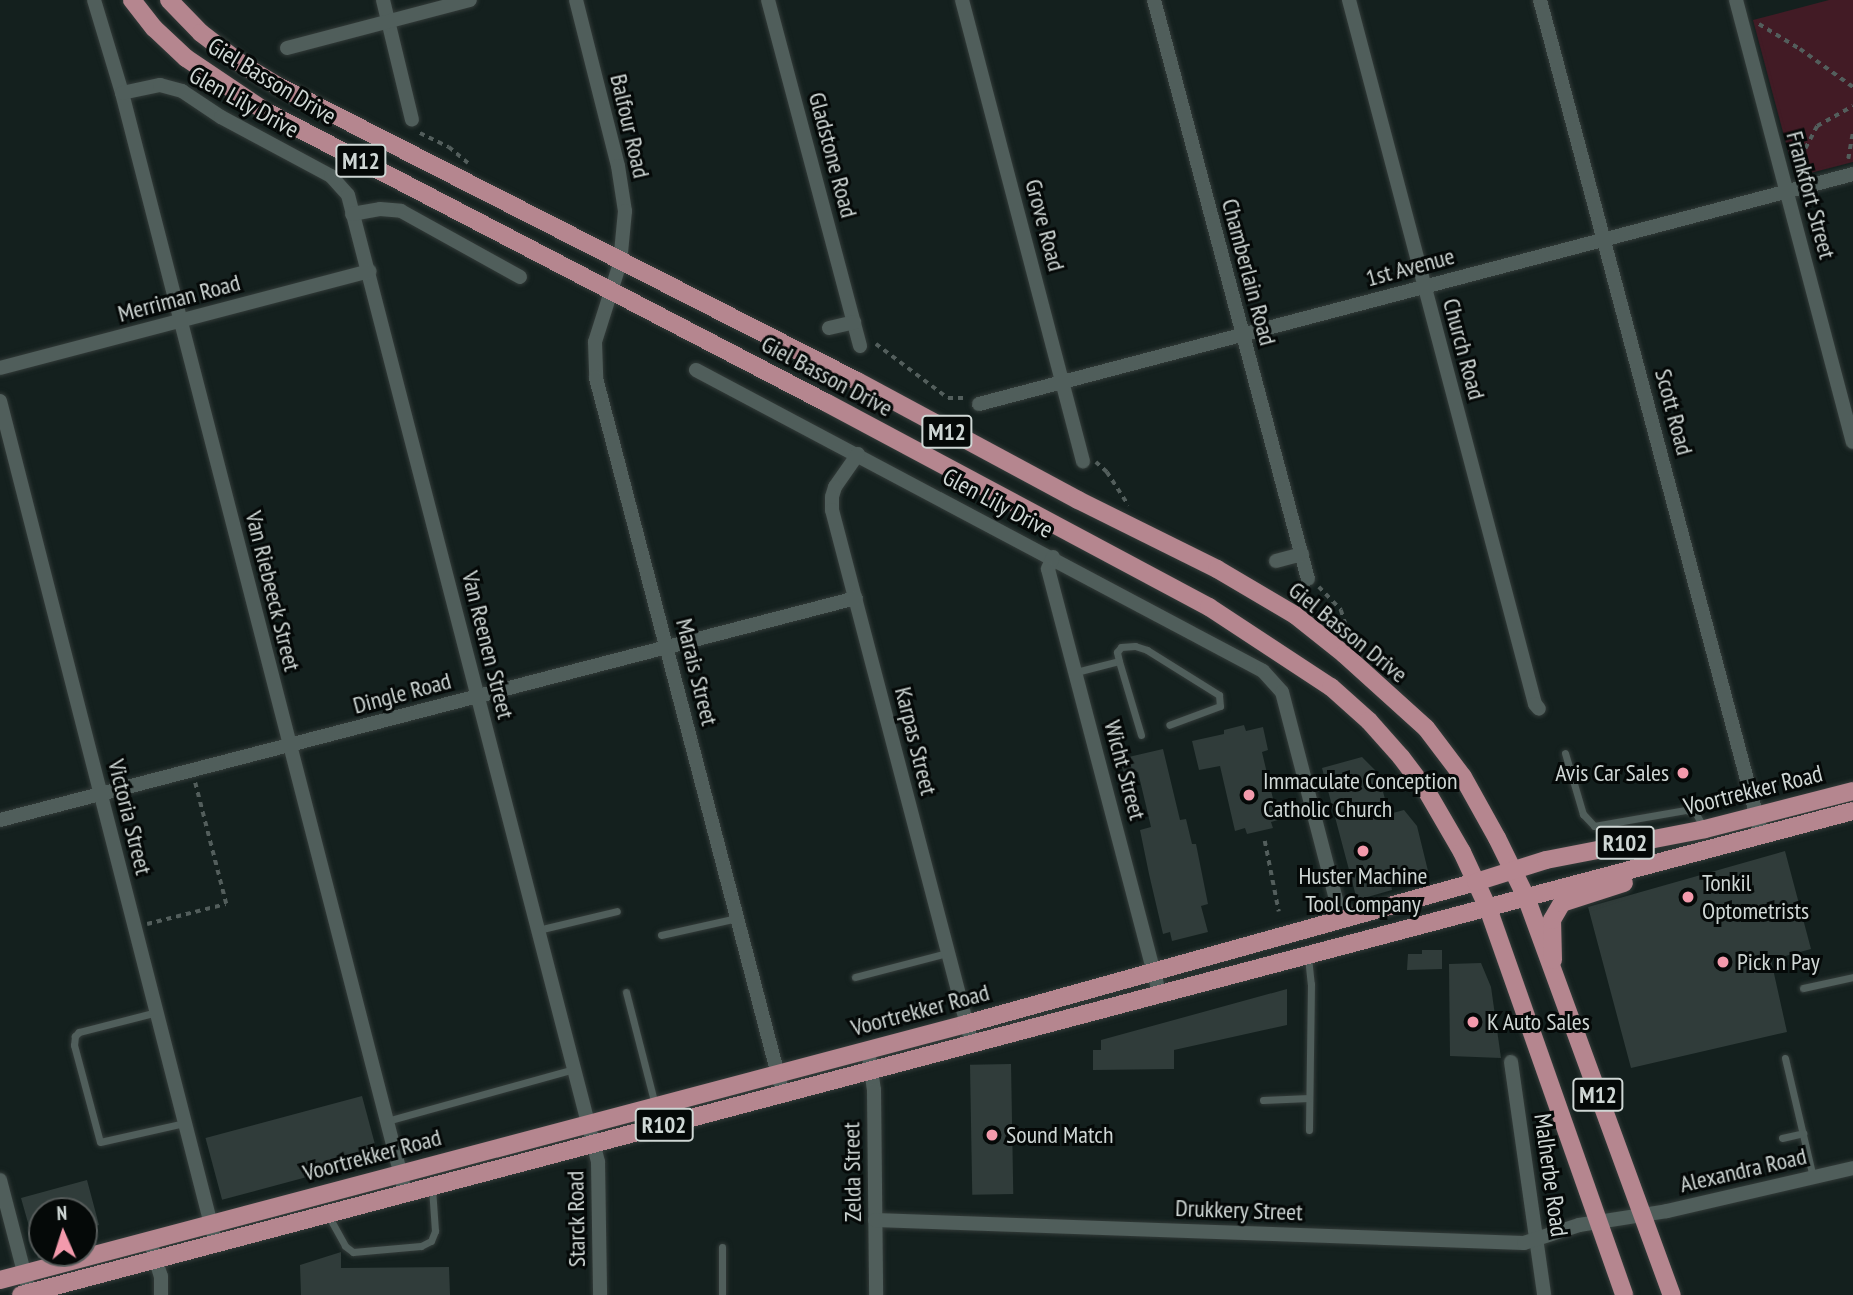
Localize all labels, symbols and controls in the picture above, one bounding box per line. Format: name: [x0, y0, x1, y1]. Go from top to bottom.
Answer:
street label: Giel Basson Drive: [203, 31, 341, 131]
street label: Glen Lily Drive: [184, 60, 304, 144]
street label: Balfour Road: [604, 71, 656, 181]
street label: Gladstone Road: [802, 89, 864, 221]
street label: Frankfort Street: [1780, 128, 1842, 262]
road number: M12: [335, 142, 387, 180]
street label: Grove Road: [1019, 176, 1071, 274]
street label: Chamberlain Road: [1216, 196, 1282, 348]
street label: 1st Avenue: [1362, 241, 1458, 293]
street label: Merriman Road: [115, 268, 243, 328]
street label: Church Road: [1437, 295, 1491, 403]
street label: Giel Basson Drive: [757, 329, 897, 423]
street label: Scott Road: [1649, 366, 1699, 458]
road number: M12: [921, 412, 973, 452]
street label: Glen Lily Drive: [938, 462, 1058, 544]
street label: Van Riebeeck Street: [239, 508, 307, 674]
street label: Van Reenen Street: [456, 568, 520, 722]
street label: Giel Basson Drive: [1283, 575, 1413, 689]
street label: Marais Street: [670, 616, 724, 728]
street label: Dingle Road: [350, 666, 454, 720]
street label: Karpas Street: [889, 684, 943, 798]
street label: Wicht Street: [1098, 717, 1152, 823]
street label: Victoria Street: [102, 756, 158, 878]
place label: Avis Car Sales: [1555, 759, 1669, 787]
street label: Voortrekker Road: [1681, 759, 1825, 821]
marker: Avis Car Sales: [1675, 765, 1691, 781]
place label: Immaculate Conception Catholic Church: [1263, 767, 1457, 823]
marker: Immaculate Conception Catholic Church: [1241, 787, 1257, 803]
road number: R102: [1595, 824, 1655, 862]
marker: Huster Machine Tool Company: [1355, 843, 1371, 859]
place label: Huster Machine Tool Company: [1298, 862, 1428, 918]
place label: Tonkil Optometrists: [1702, 869, 1809, 925]
marker: Tonkil Optometrists: [1680, 889, 1696, 905]
place label: Pick n Pay: [1737, 948, 1820, 976]
marker: Pick n Pay: [1715, 954, 1731, 970]
street label: Voortrekker Road: [848, 978, 992, 1042]
place label: K Auto Sales: [1487, 1008, 1591, 1036]
marker: K Auto Sales: [1465, 1014, 1481, 1030]
road number: M12: [1572, 1076, 1624, 1114]
road number: R102: [634, 1106, 694, 1144]
street label: Malherbe Road: [1528, 1112, 1574, 1238]
place label: Sound Match: [1006, 1121, 1113, 1149]
street label: Zelda Street: [837, 1122, 867, 1222]
street label: Voortrekker Road: [300, 1123, 444, 1187]
marker: Sound Match: [984, 1127, 1000, 1143]
street label: Alexandra Road: [1677, 1141, 1809, 1199]
street label: Starck Road: [561, 1170, 591, 1268]
street label: Drukkery Street: [1174, 1193, 1304, 1227]
north arrow: [28, 1197, 98, 1267]
text: N: [56, 1201, 68, 1225]

